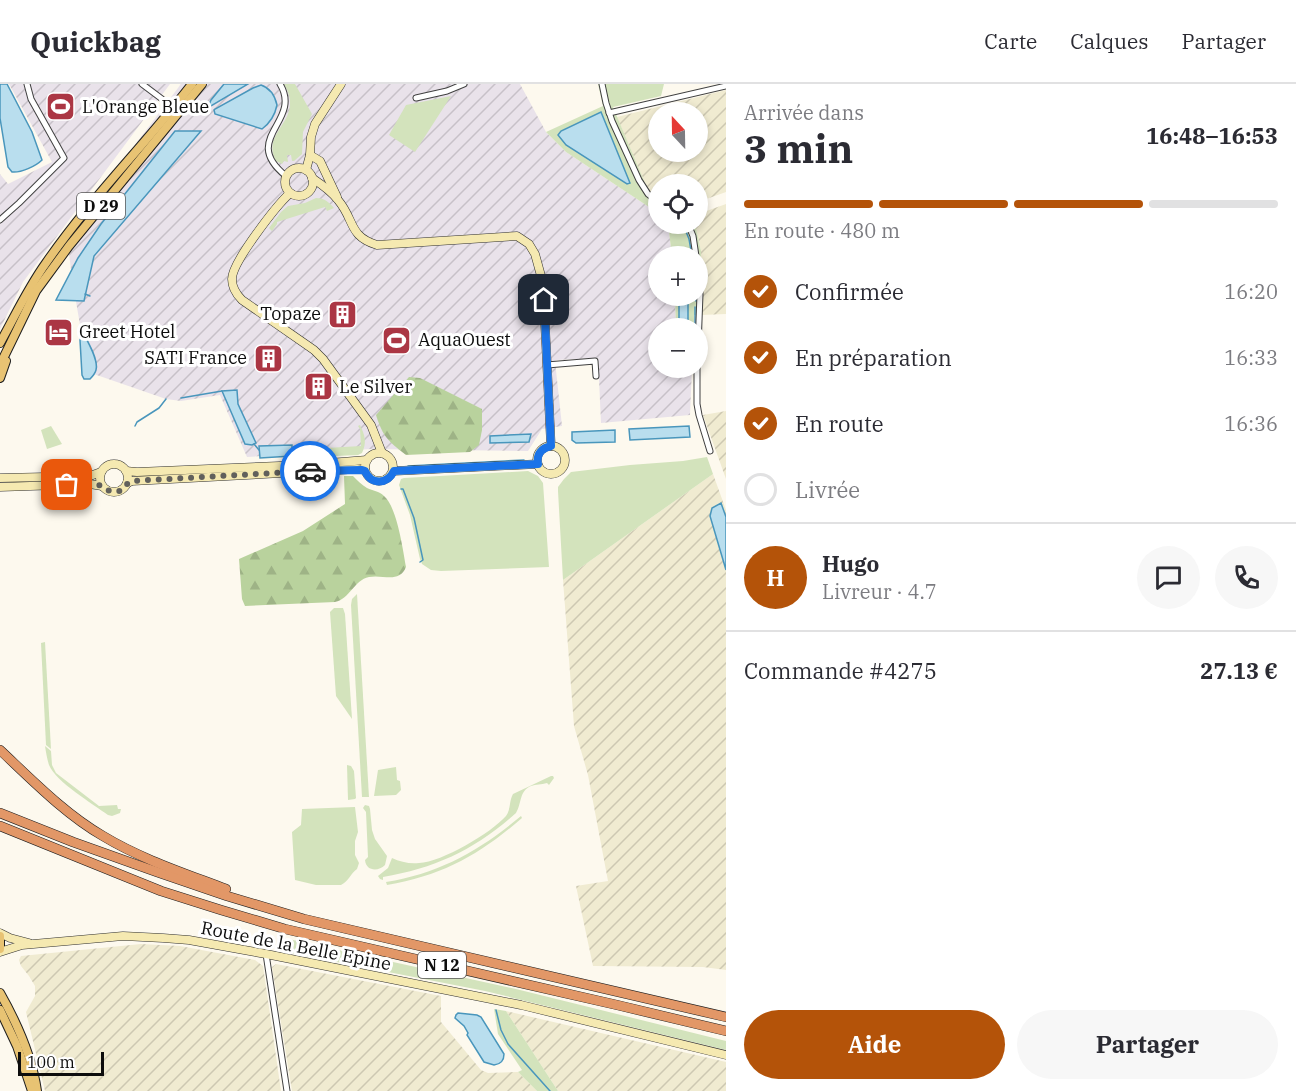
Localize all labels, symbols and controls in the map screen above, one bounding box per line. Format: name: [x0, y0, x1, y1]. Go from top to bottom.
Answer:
text: Quickbag: [30, 23, 161, 60]
text: Carte: [984, 27, 1037, 55]
text: Calques: [1070, 27, 1149, 55]
text: Partager: [1182, 27, 1266, 55]
sports icon: L'Orange Bleue: [45, 91, 77, 123]
place label: L'Orange Bleue: [82, 95, 209, 118]
text: Arrivée dans: [744, 99, 864, 126]
north arrow: [648, 102, 708, 162]
map controls: [648, 102, 708, 378]
text: 16:48–16:53: [1146, 121, 1278, 150]
text: 3 min: [744, 123, 853, 174]
button: locate: [648, 174, 708, 234]
road number: D 29: [77, 193, 125, 219]
text: En route · 480 m: [744, 217, 900, 244]
button: +: [648, 246, 708, 306]
pin: [518, 274, 569, 325]
icon: check: [744, 275, 777, 308]
text: Confirmée: [795, 277, 904, 306]
text: 16:20: [1224, 278, 1278, 305]
icon: home: [527, 283, 560, 316]
building icon: Topaze: [326, 298, 358, 330]
place label: Topaze: [260, 302, 321, 325]
hotel icon: Greet Hotel: [42, 316, 74, 348]
button: −: [648, 318, 708, 378]
place label: Greet Hotel: [79, 320, 176, 343]
sports icon: AquaOuest: [381, 324, 413, 356]
place label: AquaOuest: [418, 328, 511, 351]
icon: check: [744, 341, 777, 374]
building icon: SATI France: [252, 342, 284, 374]
text: En préparation: [795, 343, 952, 372]
text: 16:33: [1224, 344, 1278, 371]
place label: SATI France: [144, 346, 247, 369]
building icon: Le Silver: [302, 371, 334, 403]
place label: Le Silver: [339, 375, 412, 398]
icon: check: [744, 407, 777, 440]
text: En route: [795, 409, 884, 438]
text: 16:36: [1224, 410, 1278, 437]
courier: [280, 441, 340, 501]
icon: car: [294, 455, 327, 488]
pin: [41, 459, 92, 510]
icon: bag: [50, 468, 83, 501]
text: Livrée: [795, 475, 860, 504]
button: chat: [1137, 546, 1200, 609]
button: phone: [1215, 546, 1278, 609]
text: Hugo: [822, 549, 879, 578]
text: H: [767, 563, 784, 592]
text: Livreur · 4.7: [822, 578, 937, 605]
text: Commande #4275: [744, 656, 937, 685]
text: 27.13 €: [1200, 656, 1278, 685]
street label: Route de la Belle Epine: [199, 916, 393, 975]
road number: N 12: [418, 952, 466, 978]
button: Aide: [744, 1010, 1005, 1079]
button: Partager: [1017, 1010, 1278, 1079]
scale bar: [18, 1049, 104, 1076]
text: 100 m: [27, 1052, 75, 1072]

